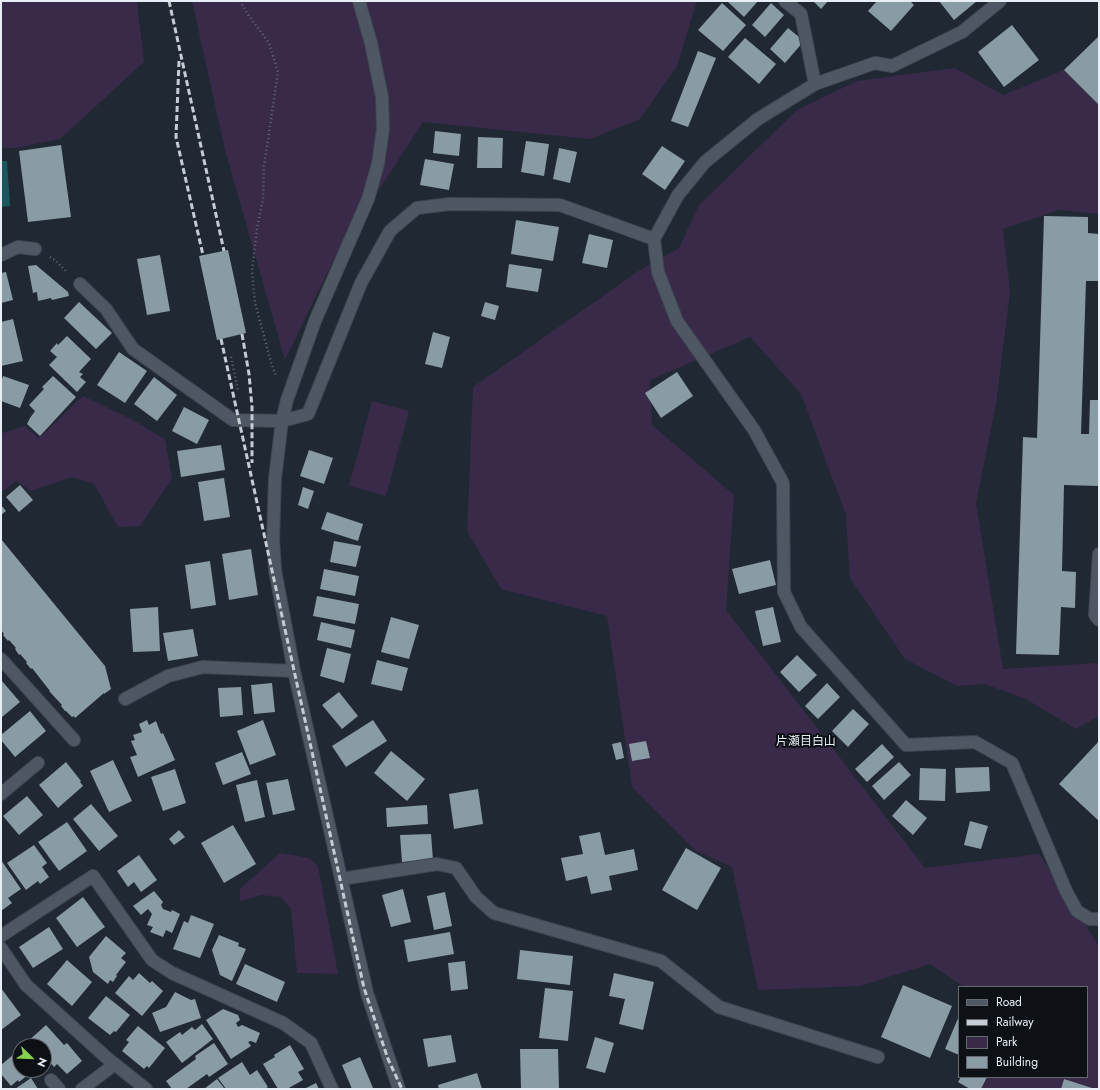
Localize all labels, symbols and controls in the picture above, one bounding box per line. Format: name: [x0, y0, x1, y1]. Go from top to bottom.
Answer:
district label: 片瀬目白山: [776, 735, 836, 749]
legend: [958, 986, 1088, 1078]
text: Road: [996, 993, 1022, 1011]
text: Railway: [996, 1013, 1034, 1031]
text: Park: [996, 1033, 1017, 1051]
north arrow: [12, 1038, 52, 1078]
text: Building: [996, 1053, 1038, 1071]
text: N: [33, 1055, 51, 1069]

